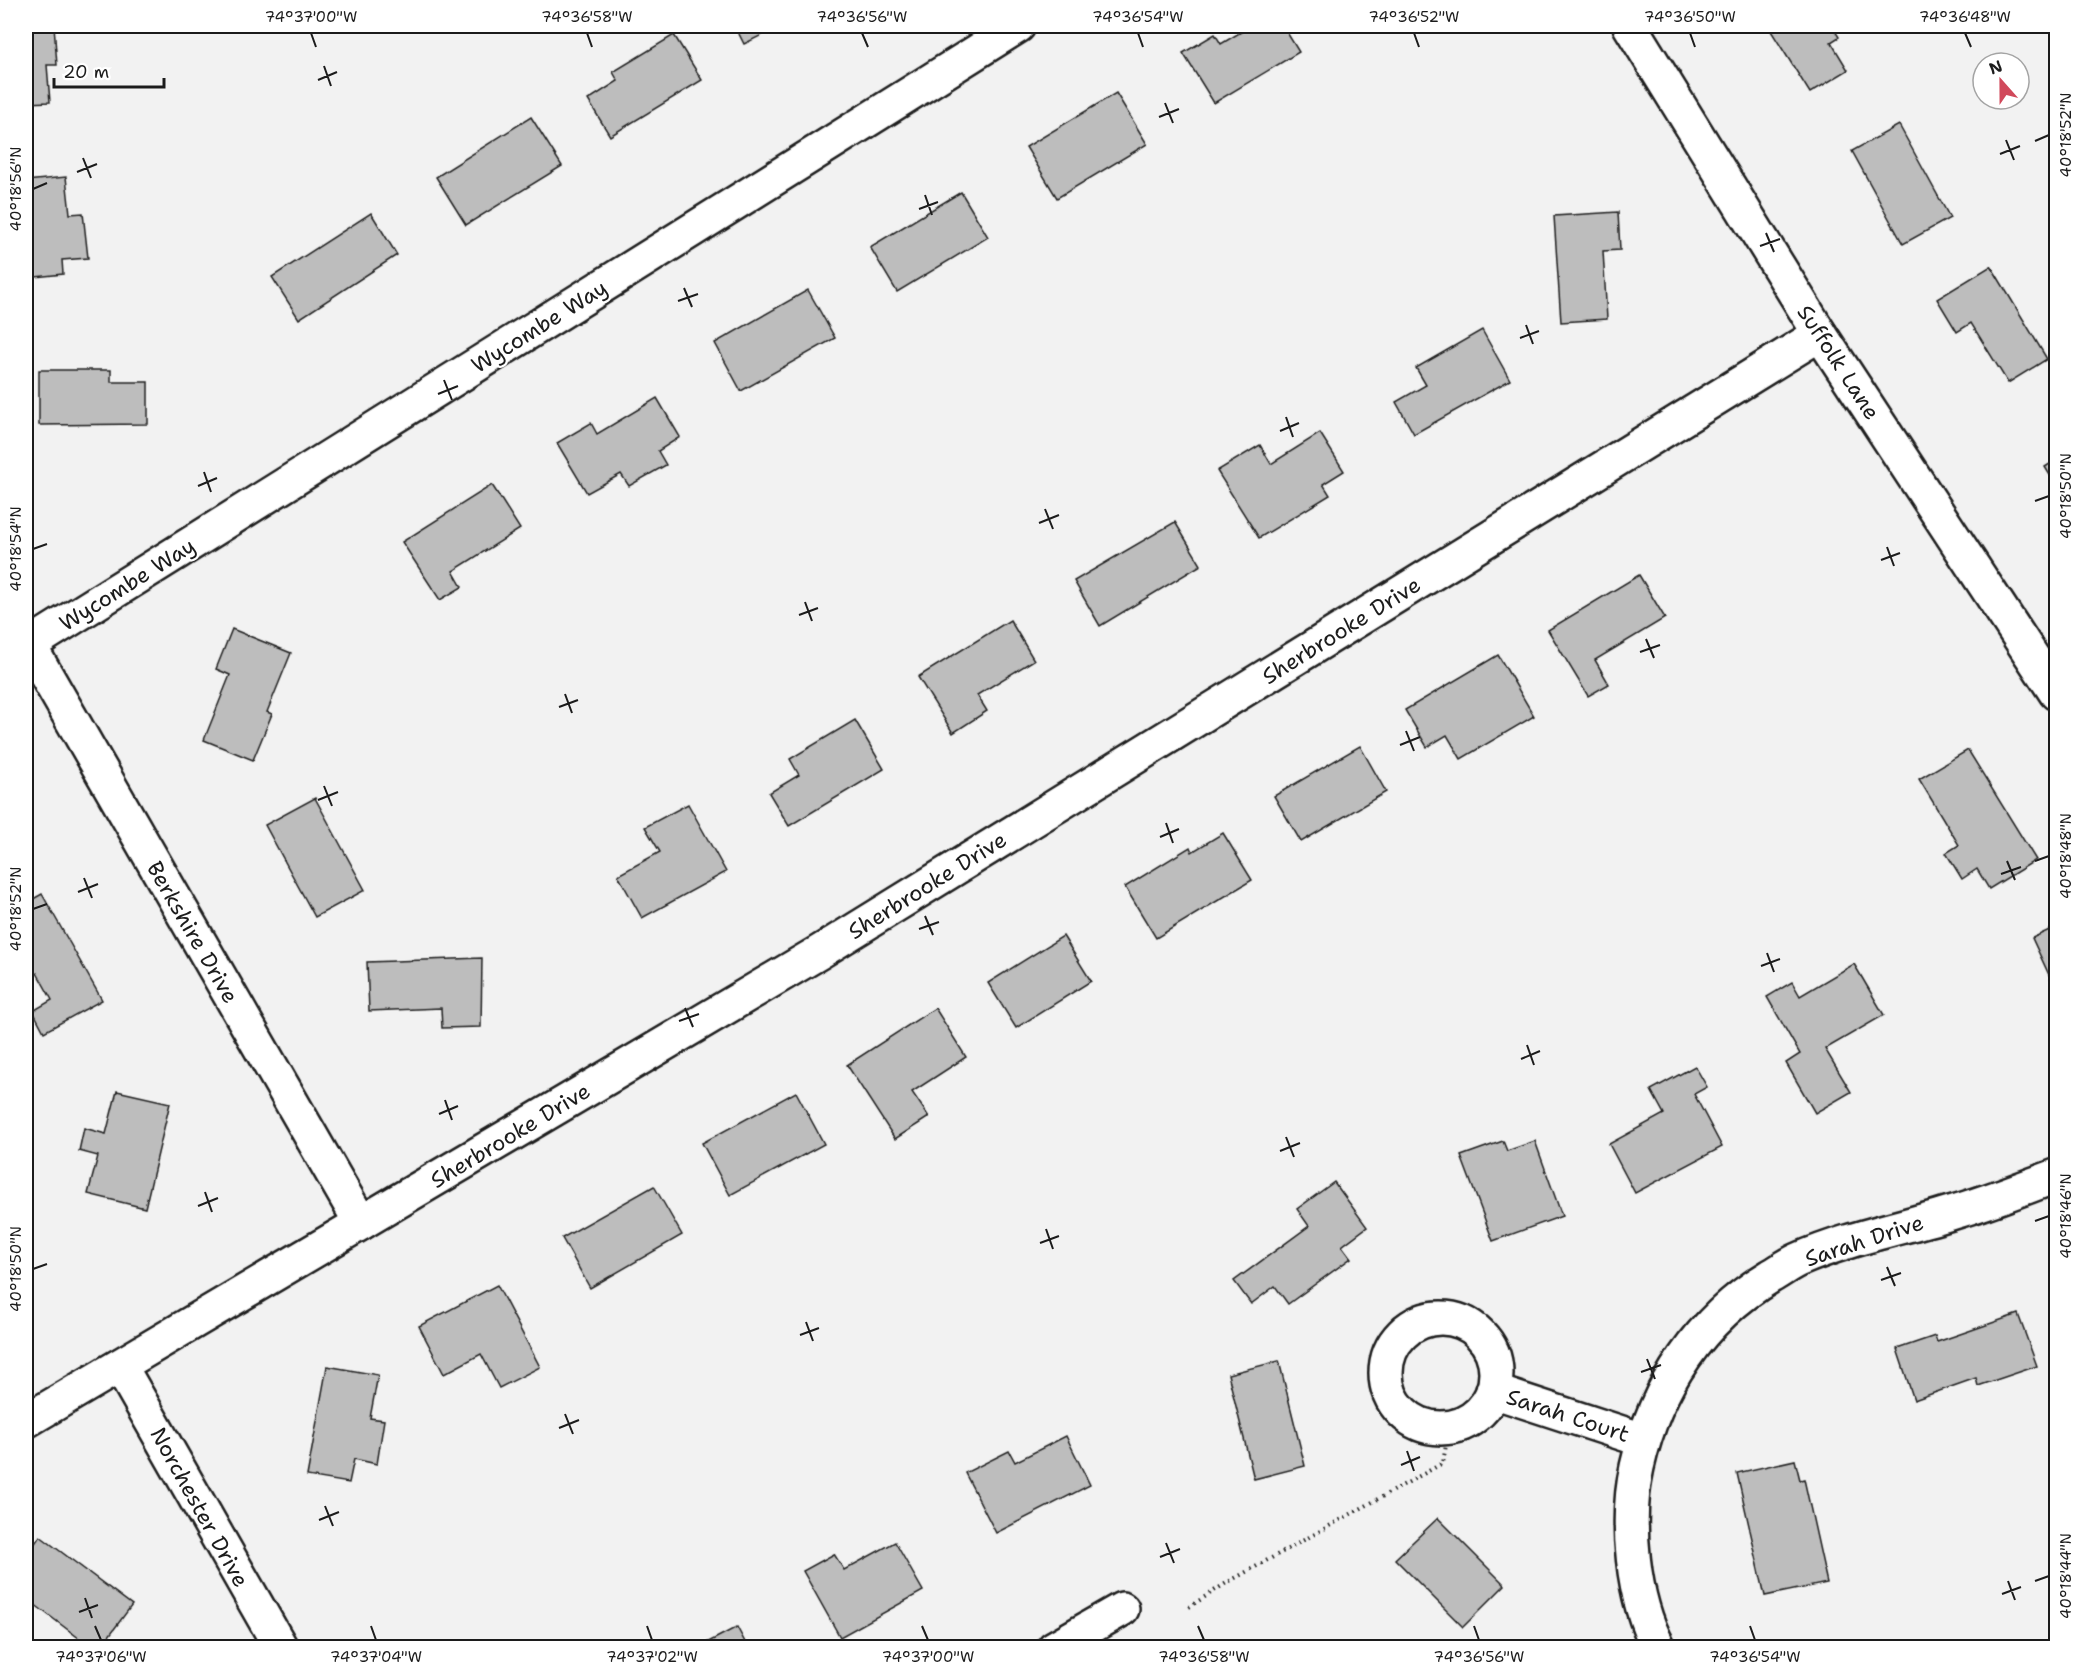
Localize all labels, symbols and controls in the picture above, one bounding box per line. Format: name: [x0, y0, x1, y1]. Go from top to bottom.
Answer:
text: 74°37'00"W: [265, 7, 357, 27]
text: 74°36'58"W: [541, 7, 633, 27]
text: 74°36'56"W: [817, 7, 907, 27]
text: 74°36'54"W: [1092, 7, 1184, 27]
text: 74°36'52"W: [1369, 7, 1459, 27]
text: 74°36'50"W: [1644, 7, 1736, 27]
text: 74°36'48"W: [1919, 7, 2011, 27]
scale bar: [54, 51, 164, 89]
north arrow: [1971, 51, 2031, 111]
text: N: [1986, 55, 2005, 80]
text: 20 m: [63, 60, 109, 84]
text: 40°18'52"N: [2056, 93, 2076, 177]
text: 40°18'56"N: [6, 147, 26, 231]
street label: Wycombe Way: [466, 273, 613, 380]
street label: Suffolk Lane: [1791, 299, 1887, 425]
text: 40°18'50"N: [2056, 453, 2076, 539]
text: 40°18'54"N: [6, 506, 26, 592]
street label: Wycombe Way: [54, 531, 201, 638]
street label: Sherbrooke Drive: [1257, 570, 1426, 691]
text: 40°18'48"N: [2056, 813, 2076, 899]
street label: Sherbrooke Drive: [843, 825, 1012, 946]
street label: Berkshire Drive: [140, 856, 245, 1009]
text: 40°18'52"N: [6, 867, 26, 951]
street label: Sherbrooke Drive: [425, 1076, 596, 1195]
text: 40°18'46"N: [2056, 1173, 2076, 1259]
street label: Sarah Drive: [1801, 1208, 1927, 1273]
text: 40°18'50"N: [6, 1226, 26, 1312]
street label: Sarah Court: [1503, 1382, 1633, 1449]
street label: Norchester Drive: [144, 1422, 255, 1592]
text: 40°18'44"N: [2056, 1533, 2076, 1619]
text: 74°37'06"W: [55, 1647, 147, 1667]
text: 74°37'04"W: [330, 1647, 422, 1667]
text: 74°37'02"W: [606, 1647, 698, 1667]
text: 74°37'00"W: [882, 1647, 974, 1667]
text: 74°36'58"W: [1158, 1647, 1250, 1667]
text: 74°36'56"W: [1434, 1647, 1524, 1667]
text: 74°36'54"W: [1709, 1647, 1801, 1667]

